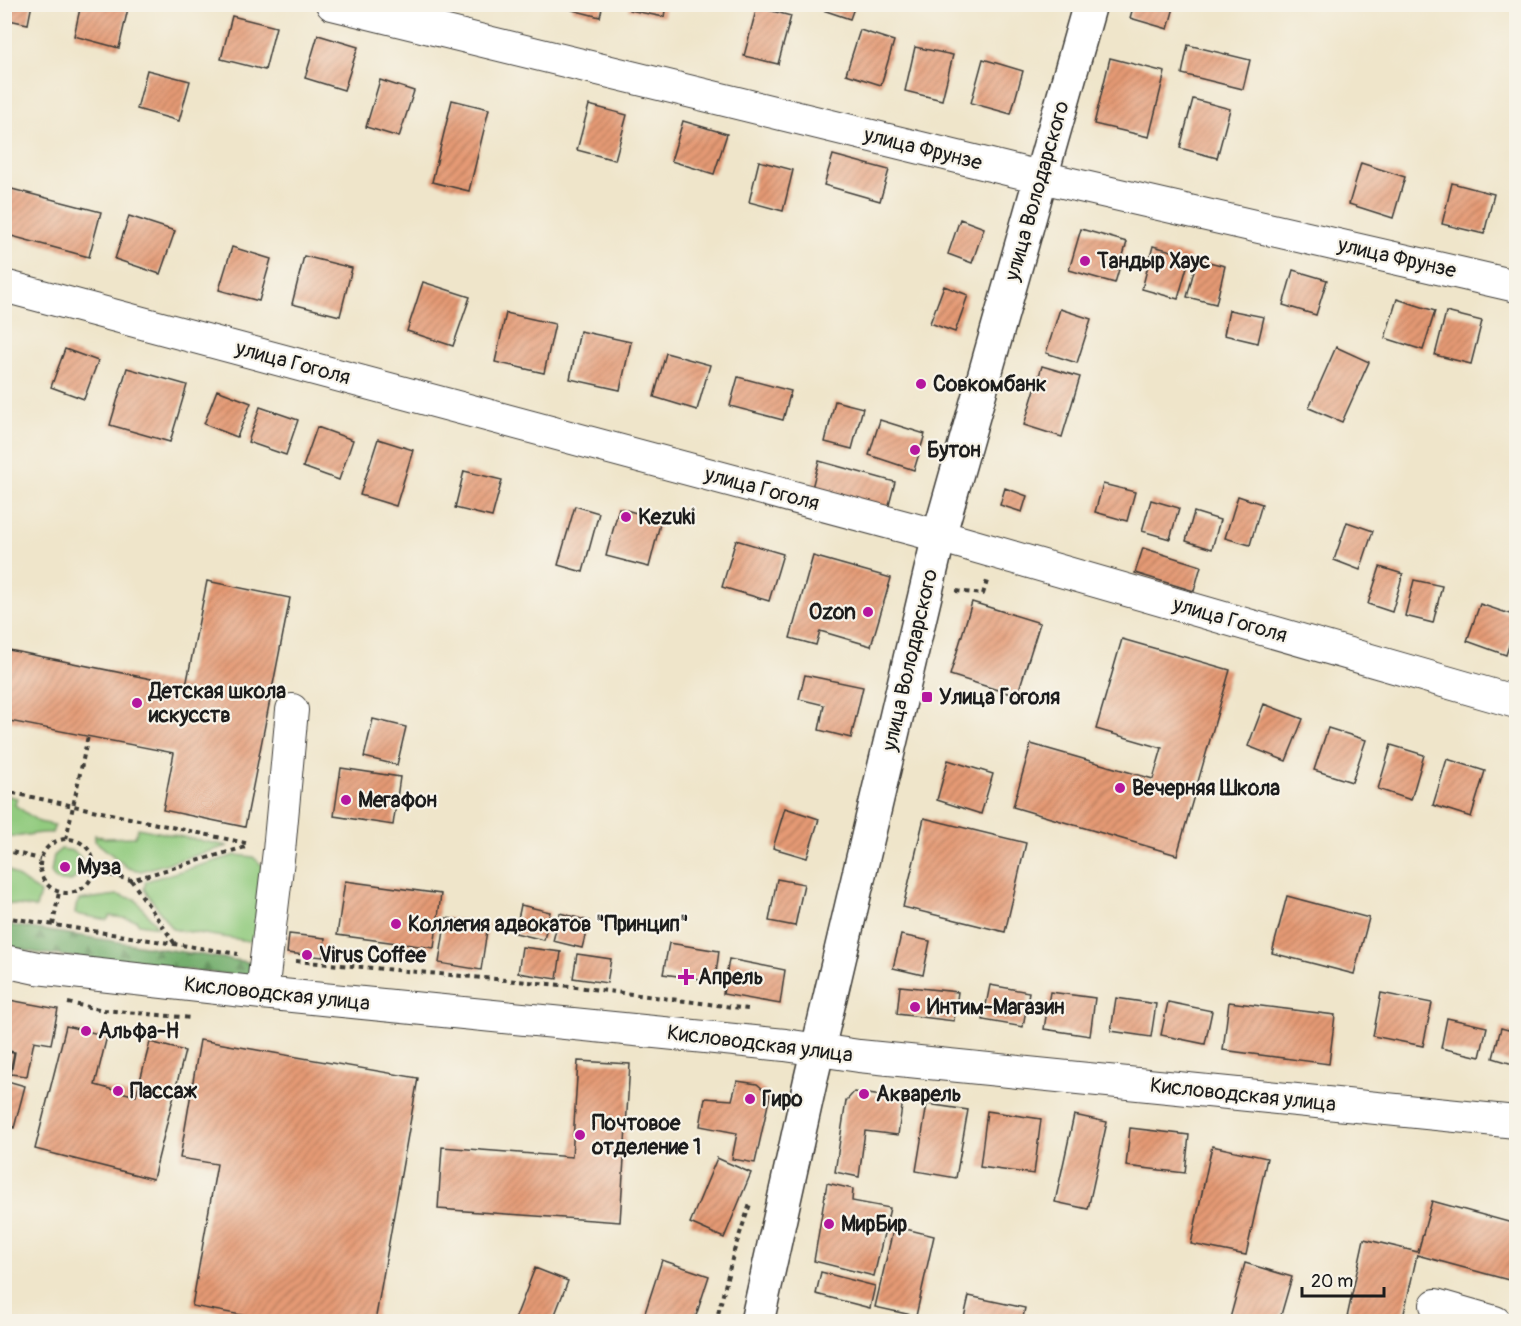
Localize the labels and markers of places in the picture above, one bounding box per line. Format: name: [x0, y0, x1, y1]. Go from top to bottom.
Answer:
place label: Тандыр Хаус: [1096, 248, 1210, 275]
marker: Тандыр Хаус: [1078, 254, 1092, 268]
place label: Совкомбанк: [933, 371, 1047, 398]
marker: Совкомбанк: [914, 377, 928, 391]
place label: Бутон: [927, 437, 981, 464]
marker: Бутон: [908, 443, 922, 457]
place label: Kezuki: [638, 504, 695, 531]
marker: Kezuki: [619, 510, 633, 524]
place label: Ozon: [809, 599, 856, 626]
marker: Ozon: [861, 605, 875, 619]
place label: Детская школа искусств: [147, 678, 286, 729]
place label: Улица Гоголя: [939, 684, 1060, 711]
marker: Улица Гоголя: [920, 690, 934, 704]
marker: Детская школа искусств: [130, 696, 144, 710]
place label: Вечерняя Школа: [1132, 775, 1280, 802]
marker: Вечерняя Школа: [1113, 781, 1127, 795]
place label: Мегафон: [358, 787, 437, 814]
marker: Мегафон: [339, 793, 353, 807]
place label: Муза: [77, 854, 121, 881]
marker: Муза: [58, 860, 72, 874]
place label: Коллегия адвокатов "Принцип": [408, 911, 689, 938]
marker: Коллегия адвокатов "Принцип": [389, 917, 403, 931]
place label: Virus Coffee: [319, 942, 427, 969]
marker: Virus Coffee: [300, 948, 314, 962]
place label: Апрель: [698, 964, 763, 991]
marker: Апрель: [679, 970, 693, 984]
place label: Интим-Магазин: [927, 994, 1065, 1021]
marker: Интим-Магазин: [908, 1000, 922, 1014]
place label: Альфа-Н: [98, 1018, 179, 1045]
marker: Альфа-Н: [79, 1024, 93, 1038]
place label: Пассаж: [130, 1078, 197, 1105]
place label: Акварель: [876, 1081, 962, 1108]
marker: Пассаж: [111, 1084, 125, 1098]
place label: Гиро: [762, 1086, 803, 1113]
marker: Акварель: [857, 1087, 871, 1101]
marker: Гиро: [743, 1092, 757, 1106]
place label: Почтовое отделение 1: [591, 1110, 701, 1161]
marker: Почтовое отделение 1: [573, 1128, 587, 1142]
place label: МирБир: [841, 1211, 907, 1238]
marker: МирБир: [822, 1217, 836, 1231]

